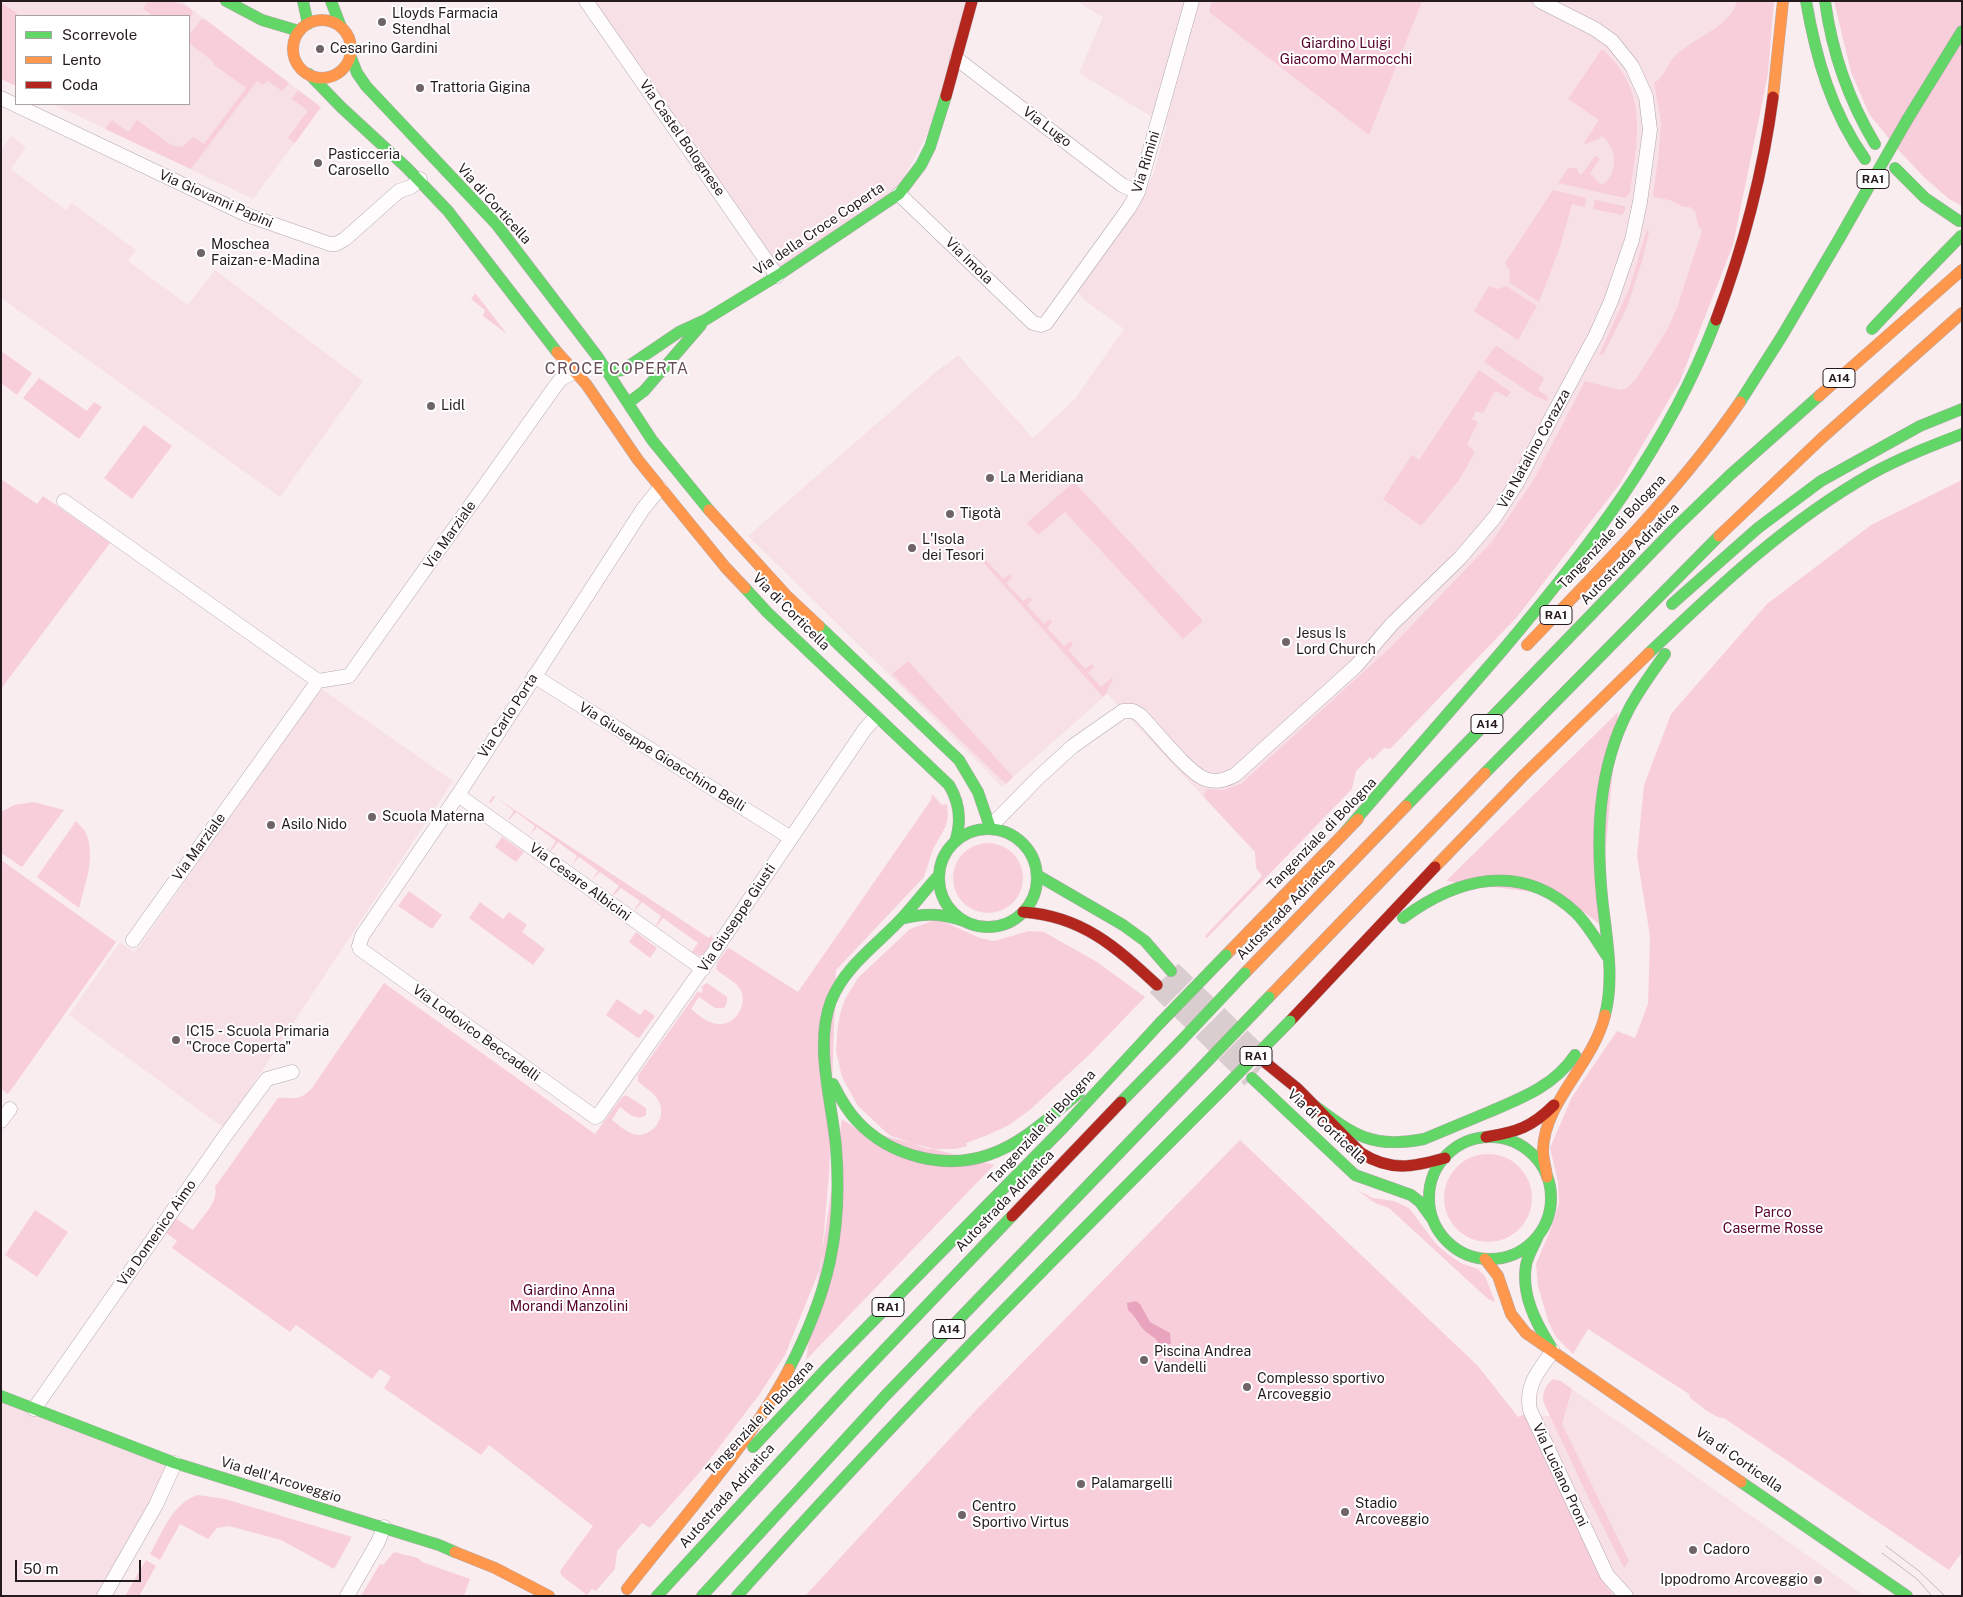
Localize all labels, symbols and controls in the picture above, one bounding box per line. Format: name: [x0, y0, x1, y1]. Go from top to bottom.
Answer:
place label: Lloyds Farmacia Stendhal: [392, 6, 498, 38]
legend: [15, 15, 190, 105]
marker: Lloyds Farmacia Stendhal: [376, 16, 388, 28]
text: Scorrevole: [62, 26, 137, 43]
park label: Giardino Luigi Giacomo Marmocchi: [1280, 36, 1412, 68]
place label: Cesarino Gardini: [330, 41, 438, 57]
marker: Cesarino Gardini: [314, 43, 326, 55]
text: Lento: [62, 51, 101, 68]
text: Coda: [62, 76, 98, 93]
street label: Via Castel Bolognese: [636, 77, 728, 199]
place label: Trattoria Gigina: [430, 80, 530, 96]
marker: Trattoria Gigina: [414, 82, 426, 94]
street label: Via Lugo: [1019, 103, 1075, 151]
street label: Via Rimini: [1129, 129, 1163, 195]
place label: Pasticceria Carosello: [328, 147, 400, 180]
marker: Pasticceria Carosello: [312, 157, 324, 169]
street label: Via di Corticella: [453, 160, 535, 248]
street label: Via Giovanni Papini: [156, 166, 276, 232]
road number: RA1: [1857, 170, 1889, 188]
street label: Via della Croce Coperta: [751, 179, 887, 279]
street label: Via Imola: [942, 234, 996, 288]
place label: Moschea Faizan-e-Madina: [211, 237, 320, 270]
marker: Moschea Faizan-e-Madina: [195, 247, 207, 259]
district label: CROCE COPERTA: [543, 359, 691, 379]
road number: A14: [1823, 368, 1855, 388]
street label: Via Natalino Corazza: [1494, 386, 1574, 512]
place label: Lidl: [441, 398, 465, 414]
marker: Lidl: [425, 400, 437, 412]
place label: La Meridiana: [1000, 470, 1084, 486]
street label: Tangenziale di Bologna: [1555, 471, 1669, 593]
marker: La Meridiana: [984, 472, 996, 484]
street label: Via Marziale: [420, 498, 480, 572]
street label: Autostrada Adriatica: [1577, 500, 1683, 608]
place label: Tigotà: [960, 506, 1001, 522]
marker: Tigotà: [944, 508, 956, 520]
place label: L'Isola dei Tesori: [922, 532, 984, 564]
marker: L'Isola dei Tesori: [906, 542, 918, 554]
street label: Via di Corticella: [749, 570, 833, 654]
road number: RA1: [1540, 606, 1572, 624]
place label: Jesus Is Lord Church: [1296, 626, 1376, 658]
marker: Jesus Is Lord Church: [1280, 636, 1292, 648]
street label: Via Carlo Porta: [475, 671, 541, 761]
street label: Via Giuseppe Gioacchino Belli: [576, 699, 748, 815]
road number: A14: [1471, 714, 1503, 734]
street label: Tangenziale di Bologna: [1264, 774, 1380, 894]
place label: Scuola Materna: [382, 809, 485, 825]
street label: Via Marziale: [169, 810, 229, 884]
marker: Scuola Materna: [366, 811, 378, 823]
place label: Asilo Nido: [281, 817, 347, 833]
marker: Asilo Nido: [265, 819, 277, 831]
street label: Via Cesare Albicini: [526, 839, 634, 925]
street label: Autostrada Adriatica: [1233, 855, 1339, 963]
street label: Via Giuseppe Giusti: [695, 861, 779, 975]
street label: Via Lodovico Beccadelli: [409, 981, 543, 1085]
place label: IC15 - Scuola Primaria "Croce Coperta": [186, 1024, 329, 1056]
marker: IC15 - Scuola Primaria "Croce Coperta": [170, 1034, 182, 1046]
road number: RA1: [1240, 1046, 1272, 1066]
street label: Tangenziale di Bologna: [985, 1066, 1099, 1188]
street label: Via di Corticella: [1284, 1086, 1370, 1168]
street label: Autostrada Adriatica: [952, 1147, 1058, 1255]
street label: Via Domenico Aimo: [114, 1177, 200, 1289]
park label: Parco Caserme Rosse: [1723, 1205, 1823, 1238]
park label: Giardino Anna Morandi Manzolini: [510, 1283, 628, 1315]
road number: RA1: [872, 1298, 904, 1316]
road number: A14: [933, 1320, 965, 1338]
place label: Piscina Andrea Vandelli: [1154, 1344, 1251, 1376]
marker: Piscina Andrea Vandelli: [1138, 1354, 1150, 1366]
street label: Tangenziale di Bologna: [703, 1357, 817, 1479]
place label: Complesso sportivo Arcoveggio: [1257, 1371, 1385, 1404]
marker: Complesso sportivo Arcoveggio: [1241, 1381, 1253, 1393]
street label: Via Luciano Proni: [1529, 1421, 1591, 1529]
street label: Via di Corticella: [1692, 1424, 1786, 1496]
street label: Autostrada Adriatica: [676, 1440, 778, 1552]
street label: Via dell'Arcoveggio: [219, 1454, 343, 1506]
place label: Palamargelli: [1091, 1476, 1173, 1492]
marker: Palamargelli: [1075, 1478, 1087, 1490]
place label: Stadio Arcoveggio: [1355, 1496, 1429, 1528]
place label: Centro Sportivo Virtus: [972, 1499, 1069, 1531]
marker: Stadio Arcoveggio: [1339, 1506, 1351, 1518]
marker: Centro Sportivo Virtus: [956, 1509, 968, 1521]
place label: Cadoro: [1703, 1542, 1750, 1558]
marker: Cadoro: [1687, 1544, 1699, 1556]
scale bar: [18, 1550, 144, 1582]
text: 50 m: [23, 1560, 58, 1577]
place label: Ippodromo Arcoveggio: [1660, 1572, 1808, 1588]
marker: Ippodromo Arcoveggio: [1812, 1574, 1824, 1586]

